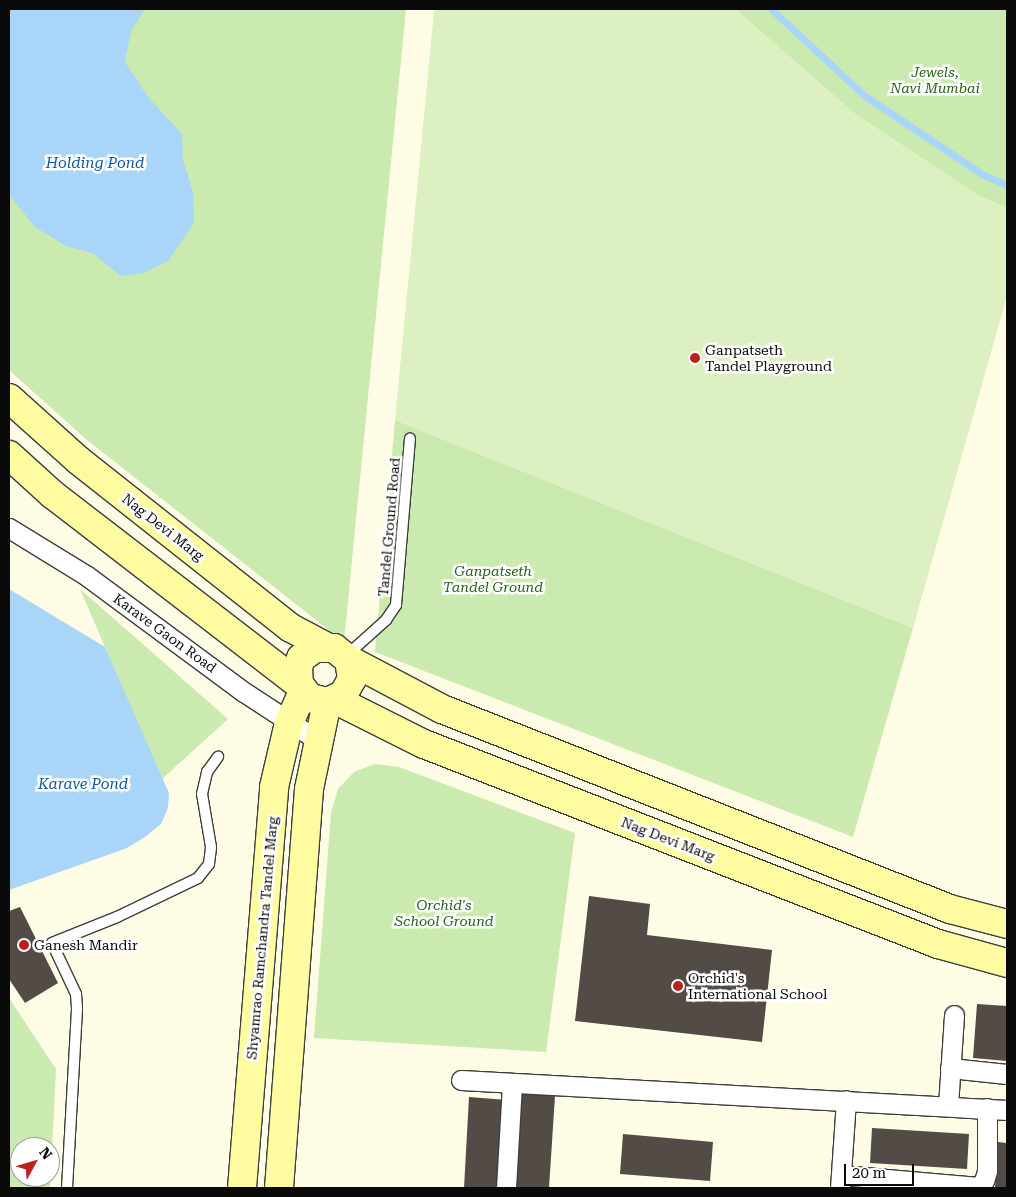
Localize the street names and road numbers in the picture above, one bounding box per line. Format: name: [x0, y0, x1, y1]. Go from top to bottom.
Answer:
street label: Tandel Ground Road: [375, 457, 403, 597]
street label: Nag Devi Marg: [119, 490, 207, 564]
street label: Karave Gaon Road: [110, 590, 220, 676]
street label: Nag Devi Marg: [619, 813, 717, 865]
street label: Shyamrao Ramchandra Tandel Marg: [243, 816, 281, 1060]

